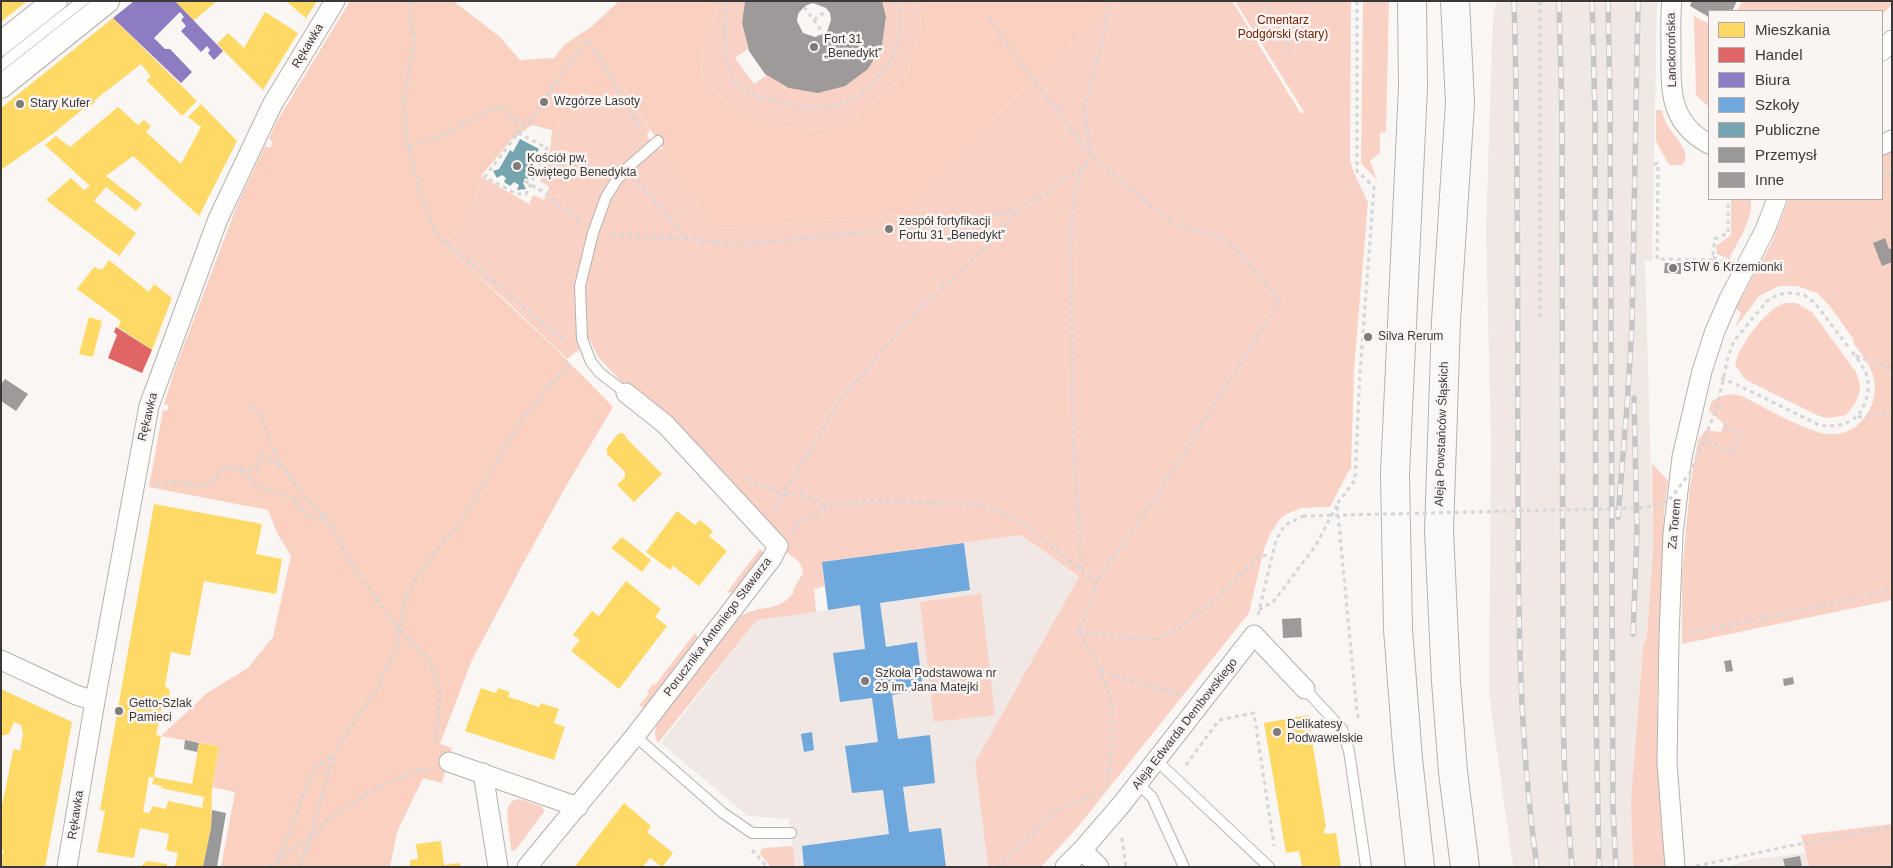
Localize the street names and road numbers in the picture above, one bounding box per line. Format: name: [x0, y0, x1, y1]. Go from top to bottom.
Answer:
street label: Lanckorońska: [1664, 13, 1680, 87]
street label: Rękawka: [289, 21, 327, 71]
street label: Aleja Powstańców Śląskich: [1432, 361, 1452, 507]
street label: Rękawka: [135, 391, 161, 443]
street label: Za Torem: [1666, 498, 1684, 550]
street label: Porucznika Antoniego Stawarza: [661, 555, 775, 699]
street label: Aleja Edwarda Dembowskiego: [1129, 655, 1241, 793]
street label: Rękawka: [65, 790, 87, 840]

